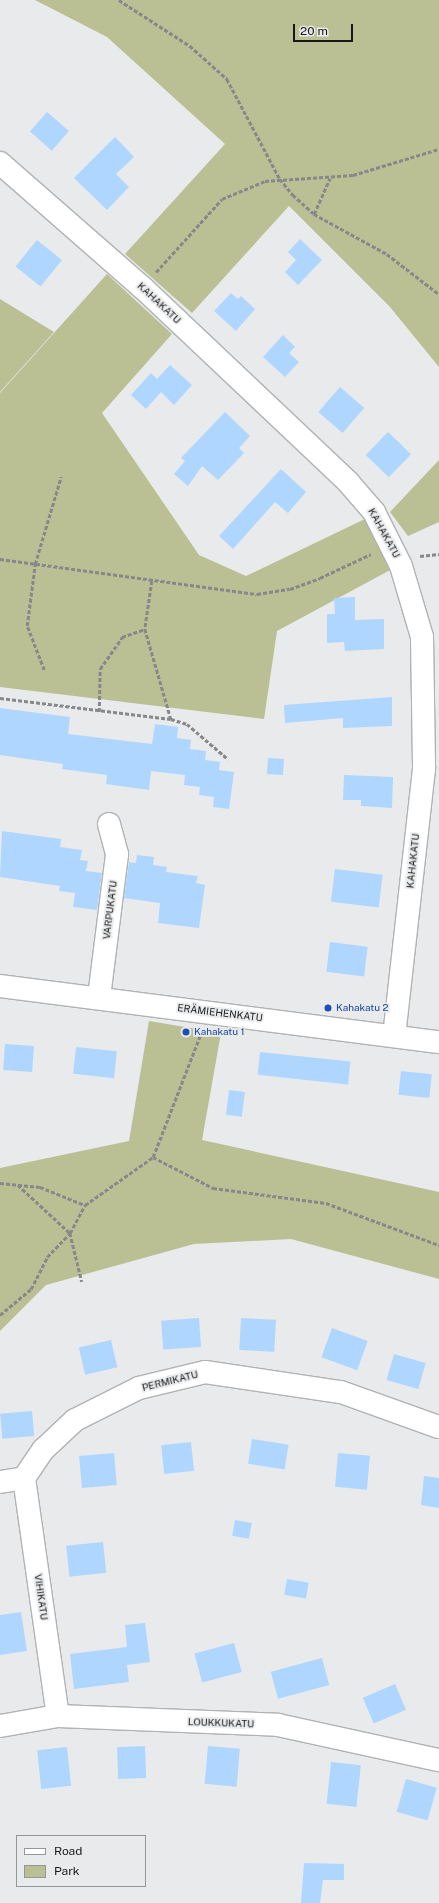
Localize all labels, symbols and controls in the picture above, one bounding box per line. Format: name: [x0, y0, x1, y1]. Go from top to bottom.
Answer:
scale bar: [295, 16, 355, 42]
text: 20 m: [300, 24, 328, 38]
street label: KAHAKATU: [135, 280, 183, 326]
street label: KAHAKATU: [365, 506, 403, 560]
street label: KAHAKATU: [404, 833, 422, 889]
street label: VARPUKATU: [100, 880, 120, 940]
street label: ERÄMIEHENKATU: [177, 1002, 263, 1024]
place label: Kahakatu 2: [336, 1002, 388, 1014]
marker: Kahakatu 2: [323, 1003, 333, 1013]
place label: Kahakatu 1: [194, 1026, 244, 1038]
marker: Kahakatu 1: [181, 1027, 191, 1037]
street label: PERMIKATU: [141, 1368, 199, 1394]
street label: VIHIKATU: [32, 1573, 50, 1621]
street label: LOUKKUKATU: [188, 1716, 254, 1730]
legend: [16, 1835, 146, 1887]
text: Road: [54, 1844, 82, 1858]
text: Park: [54, 1864, 80, 1878]

